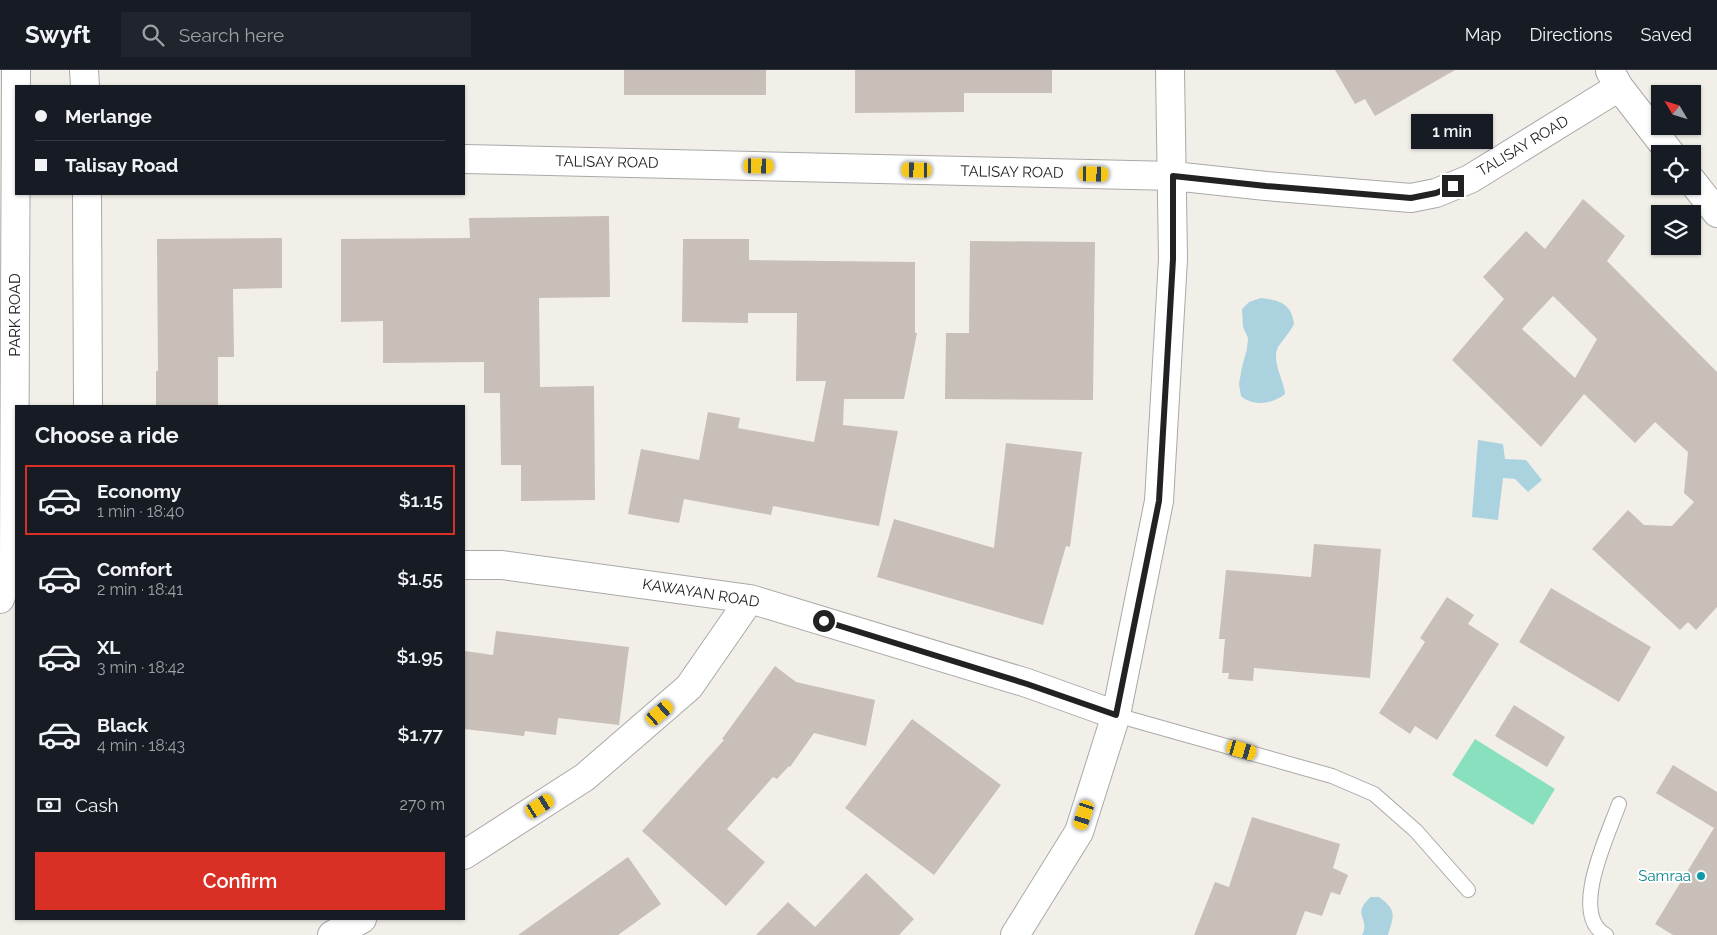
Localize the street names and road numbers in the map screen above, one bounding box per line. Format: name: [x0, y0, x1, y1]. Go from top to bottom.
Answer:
street label: TALISAY ROAD: [1474, 112, 1572, 180]
street label: TALISAY ROAD: [555, 152, 659, 172]
street label: TALISAY ROAD: [960, 162, 1064, 182]
street label: PARK ROAD: [6, 273, 24, 357]
street label: KAWAYAN ROAD: [641, 575, 761, 611]

